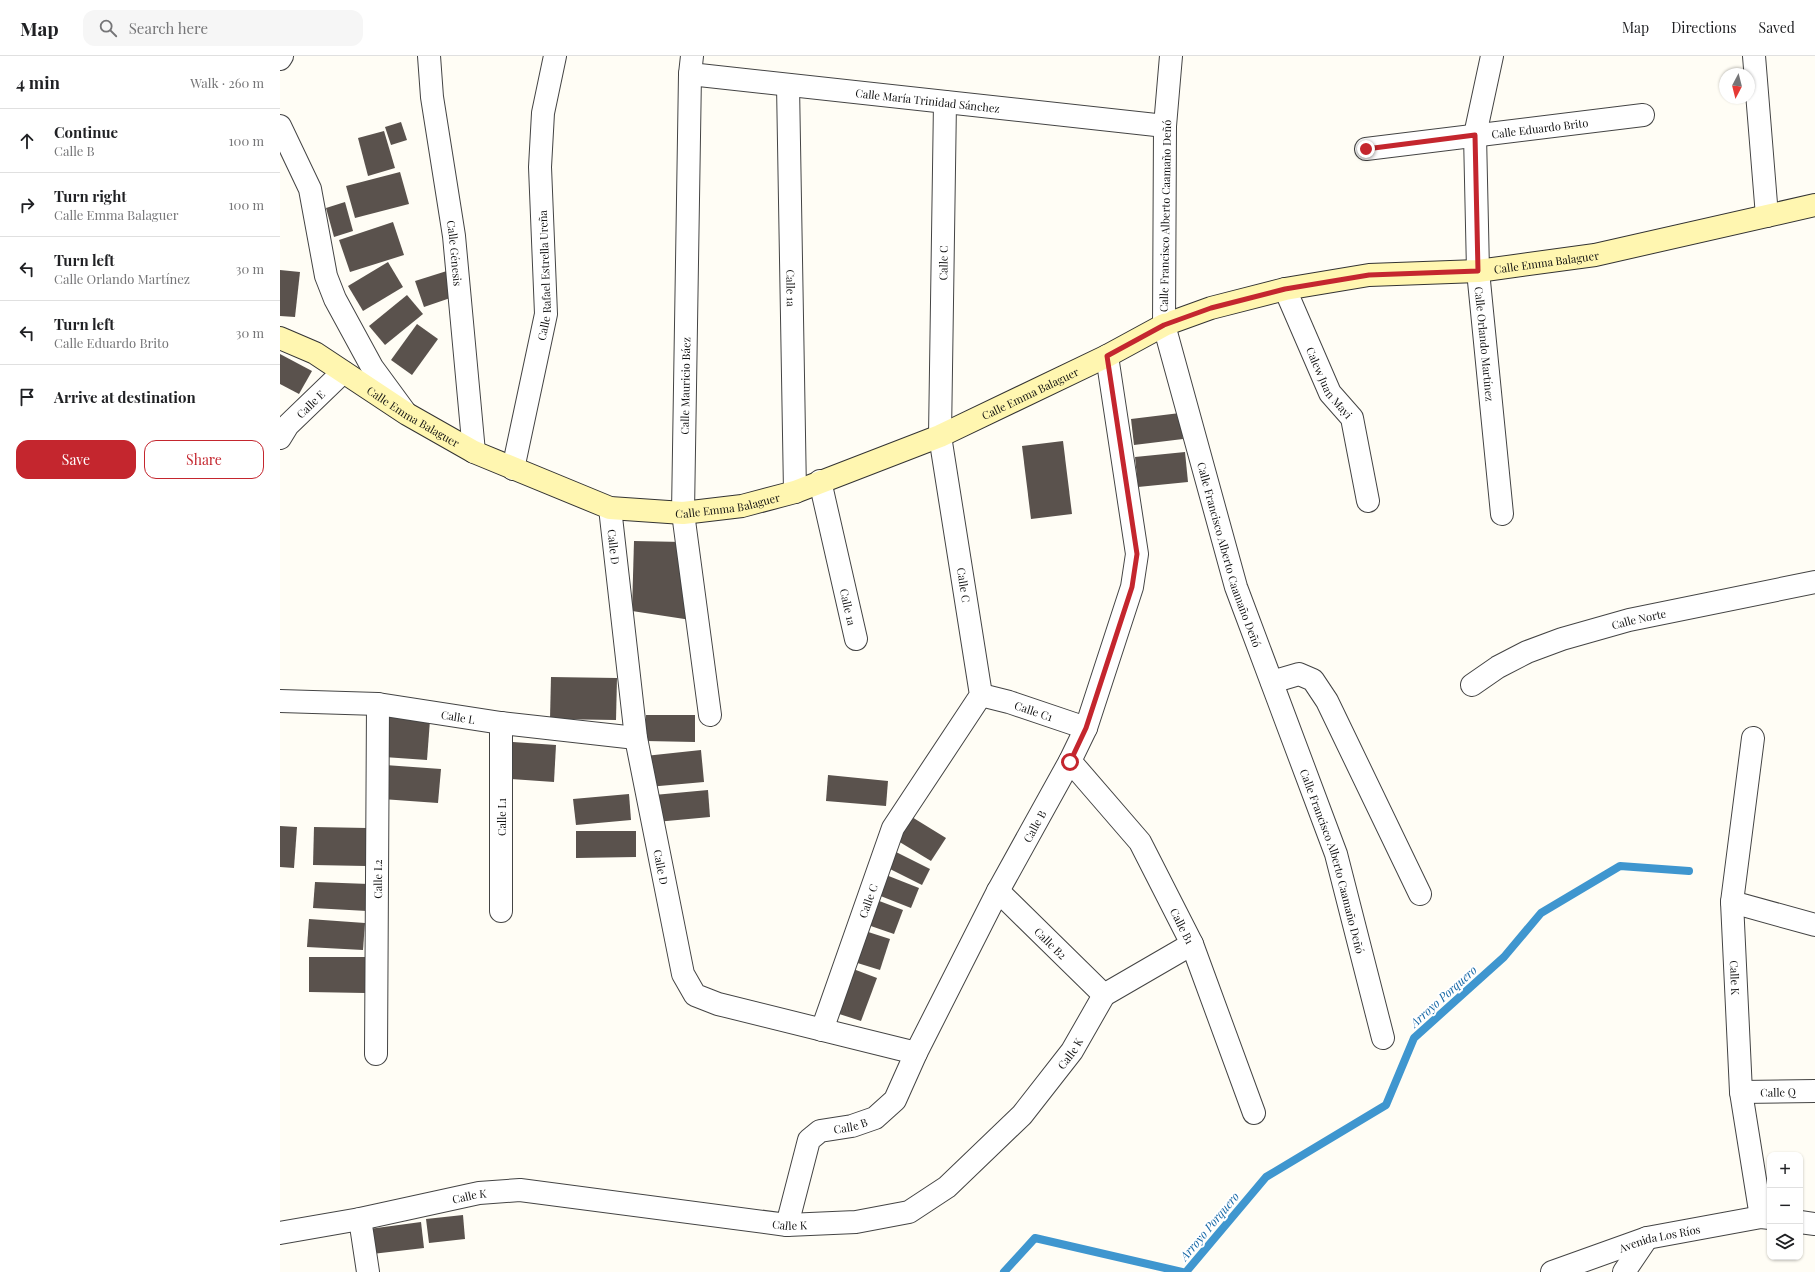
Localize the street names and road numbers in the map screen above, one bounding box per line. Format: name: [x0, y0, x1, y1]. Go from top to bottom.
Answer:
street label: Calle María Trinidad Sánchez: [855, 85, 1001, 115]
street label: Calle Eduardo Brito: [1490, 114, 1589, 141]
street label: Calle Francisco Alberto Caamaño Deñó: [1156, 120, 1174, 312]
street label: Calle Rafael Estrella Ureña: [533, 209, 553, 342]
street label: Calle Génesis: [444, 219, 466, 287]
street label: Calle C: [935, 245, 950, 281]
street label: Calle Emma Balaguer: [1493, 247, 1600, 276]
street label: Calle 1a: [784, 269, 799, 307]
street label: Calle Orlando Martínez: [1472, 286, 1498, 402]
street label: Calle Mauricio Báez: [677, 337, 693, 435]
street label: Calew Juan Mayi: [1303, 344, 1356, 421]
street label: Calle Emma Balaguer: [979, 363, 1081, 423]
street label: Calle Emma Balaguer: [364, 382, 462, 450]
street label: Calle E: [293, 386, 328, 421]
street label: Calle Francisco Alberto Caamaño Deñó: [1194, 460, 1265, 649]
street label: Calle Emma Balaguer: [675, 489, 781, 520]
street label: Calle D: [605, 528, 624, 565]
street label: Calle C: [954, 566, 974, 604]
street label: Calle 1a: [837, 587, 860, 627]
street label: Calle Norte: [1610, 605, 1668, 632]
street label: Calle C1: [1013, 697, 1055, 724]
street label: Calle L: [440, 706, 477, 726]
street label: Calle Francisco Alberto Caamaño Deñó: [1297, 767, 1369, 955]
street label: Calle L1: [494, 798, 509, 836]
street label: Calle B: [1019, 807, 1049, 845]
street label: Calle D: [651, 848, 673, 886]
street label: Calle L2: [369, 859, 385, 899]
street label: Calle C: [855, 882, 880, 920]
street label: Calle B1: [1167, 905, 1198, 946]
street label: Calle B2: [1031, 924, 1070, 962]
street label: Calle K: [1727, 960, 1744, 996]
street label: Calle K: [1053, 1034, 1086, 1072]
street label: Calle Q: [1760, 1084, 1797, 1099]
street label: Calle B: [832, 1114, 870, 1136]
street label: Calle K: [451, 1185, 488, 1206]
street label: Calle K: [771, 1216, 808, 1233]
street label: Avenida Los Ríos: [1616, 1221, 1701, 1255]

